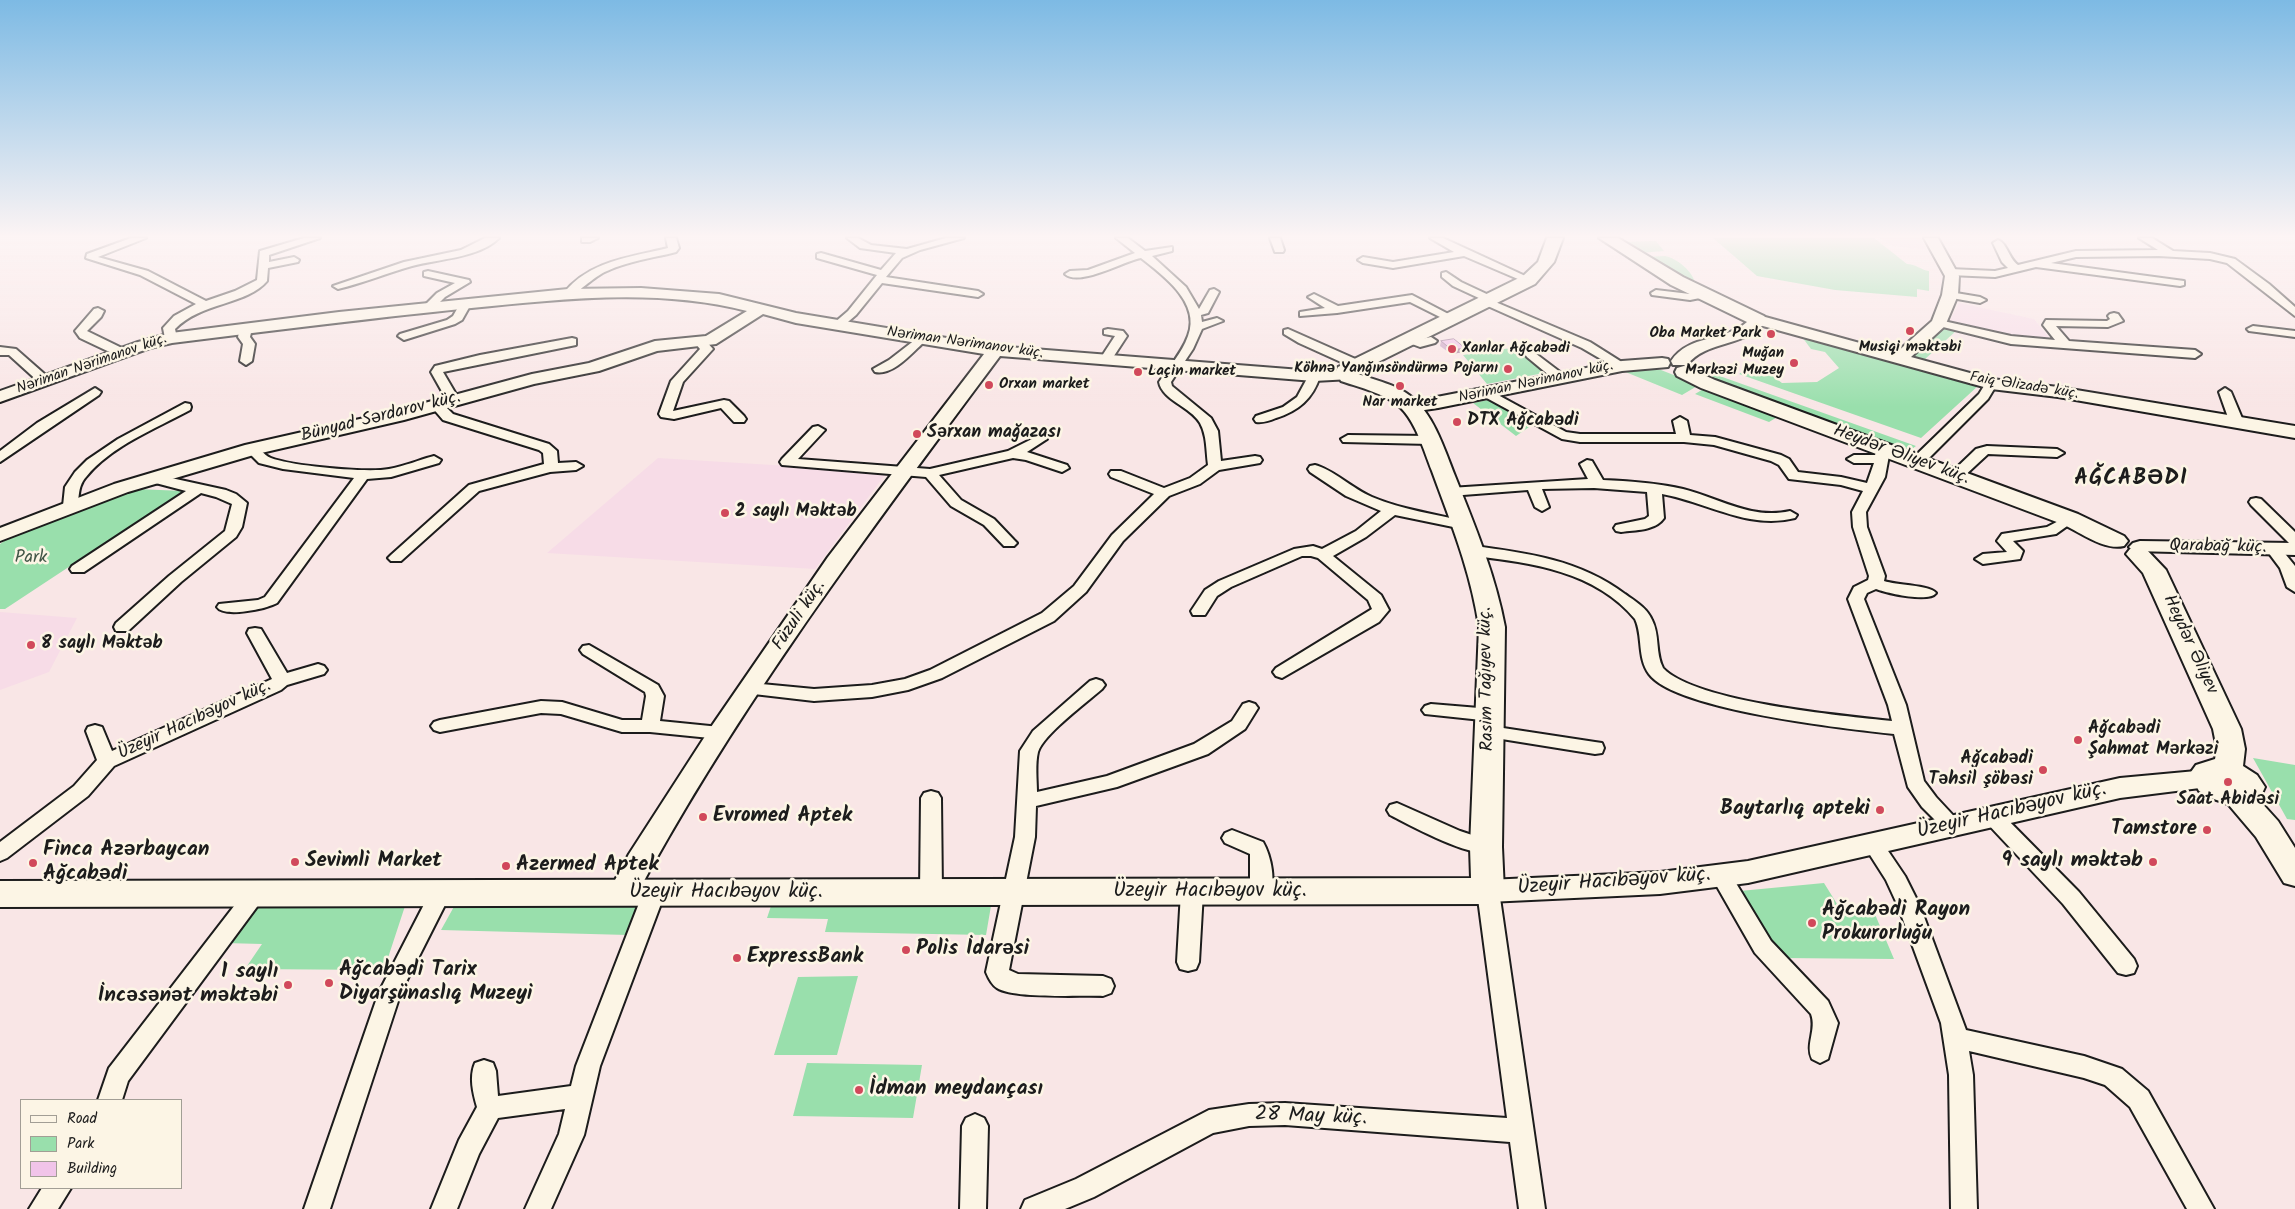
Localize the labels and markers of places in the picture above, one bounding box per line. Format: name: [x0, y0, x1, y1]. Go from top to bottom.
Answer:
place label: Oba Market Park: [1649, 325, 1761, 343]
marker: Musiqi məktəbi: [1904, 325, 1916, 337]
marker: Oba Market Park: [1765, 328, 1777, 340]
place label: Musiqi məktəbi: [1859, 339, 1961, 357]
place label: Xanlar Ağcabədi: [1462, 340, 1570, 358]
marker: Xanlar Ağcabədi: [1446, 343, 1458, 355]
place label: Muğan Mərkəzi Muzey: [1685, 345, 1784, 380]
marker: Muğan Mərkəzi Muzey: [1788, 357, 1800, 369]
place label: Köhnə Yanğınsöndürmə Pojarnı: [1294, 360, 1498, 378]
place label: Laçin market: [1148, 363, 1236, 381]
marker: Köhnə Yanğınsöndürmə Pojarnı: [1502, 363, 1514, 375]
marker: Laçin market: [1132, 366, 1144, 378]
place label: Orxan market: [999, 376, 1089, 394]
marker: Orxan market: [983, 379, 995, 391]
marker: Nar market: [1394, 380, 1406, 392]
place label: Nar market: [1362, 394, 1438, 412]
place label: DTX Ağcabədi: [1467, 411, 1579, 433]
marker: DTX Ağcabədi: [1451, 416, 1463, 428]
place label: Sərxan mağazası: [927, 423, 1061, 445]
marker: Sərxan mağazası: [911, 428, 923, 440]
place label: 2 saylı Məktəb: [735, 502, 857, 524]
marker: 2 saylı Məktəb: [719, 507, 731, 519]
place label: 8 saylı Məktəb: [41, 634, 163, 656]
marker: 8 saylı Məktəb: [25, 639, 37, 651]
place label: Ağcabədi Şahmat Mərkəzi: [2088, 719, 2218, 762]
marker: Ağcabədi Şahmat Mərkəzi: [2072, 734, 2084, 746]
place label: Ağcabədi Təhsil şöbəsi: [1928, 749, 2033, 792]
marker: Ağcabədi Təhsil şöbəsi: [2037, 764, 2049, 776]
marker: Saat Abidəsi: [2222, 776, 2234, 788]
place label: Saat Abidəsi: [2177, 790, 2279, 812]
place label: Baytarlıq apteki: [1720, 797, 1870, 823]
place label: Evromed Aptek: [713, 804, 852, 830]
marker: Baytarlıq apteki: [1874, 804, 1886, 816]
marker: Evromed Aptek: [697, 811, 709, 823]
place label: Tamstore: [2111, 817, 2197, 843]
marker: Tamstore: [2201, 824, 2213, 836]
place label: Finca Azərbaycan Ağcabədi: [43, 838, 209, 888]
place label: Sevimli Market: [305, 849, 442, 875]
place label: 9 saylı məktəb: [2001, 849, 2143, 875]
place label: Azermed Aptek: [516, 853, 659, 879]
marker: Sevimli Market: [289, 856, 301, 868]
marker: 9 saylı məktəb: [2147, 856, 2159, 868]
marker: Finca Azərbaycan Ağcabədi: [27, 857, 39, 869]
marker: Azermed Aptek: [500, 860, 512, 872]
place label: Ağcabədi Rayon Prokurorluğu: [1822, 898, 1970, 948]
marker: Ağcabədi Rayon Prokurorluğu: [1806, 917, 1818, 929]
place label: Polis İdarəsi: [916, 937, 1029, 963]
marker: Polis İdarəsi: [900, 944, 912, 956]
place label: ExpressBank: [747, 945, 863, 971]
marker: ExpressBank: [731, 952, 743, 964]
place label: Ağcabədi Tarix Diyarşünaslıq Muzeyi: [339, 958, 533, 1008]
place label: 1 saylı İncəsənət məktəbi: [98, 960, 278, 1010]
marker: Ağcabədi Tarix Diyarşünaslıq Muzeyi: [323, 977, 335, 989]
marker: 1 saylı İncəsənət məktəbi: [282, 979, 294, 991]
place label: İdman meydançası: [869, 1077, 1043, 1103]
marker: İdman meydançası: [853, 1084, 865, 1096]

